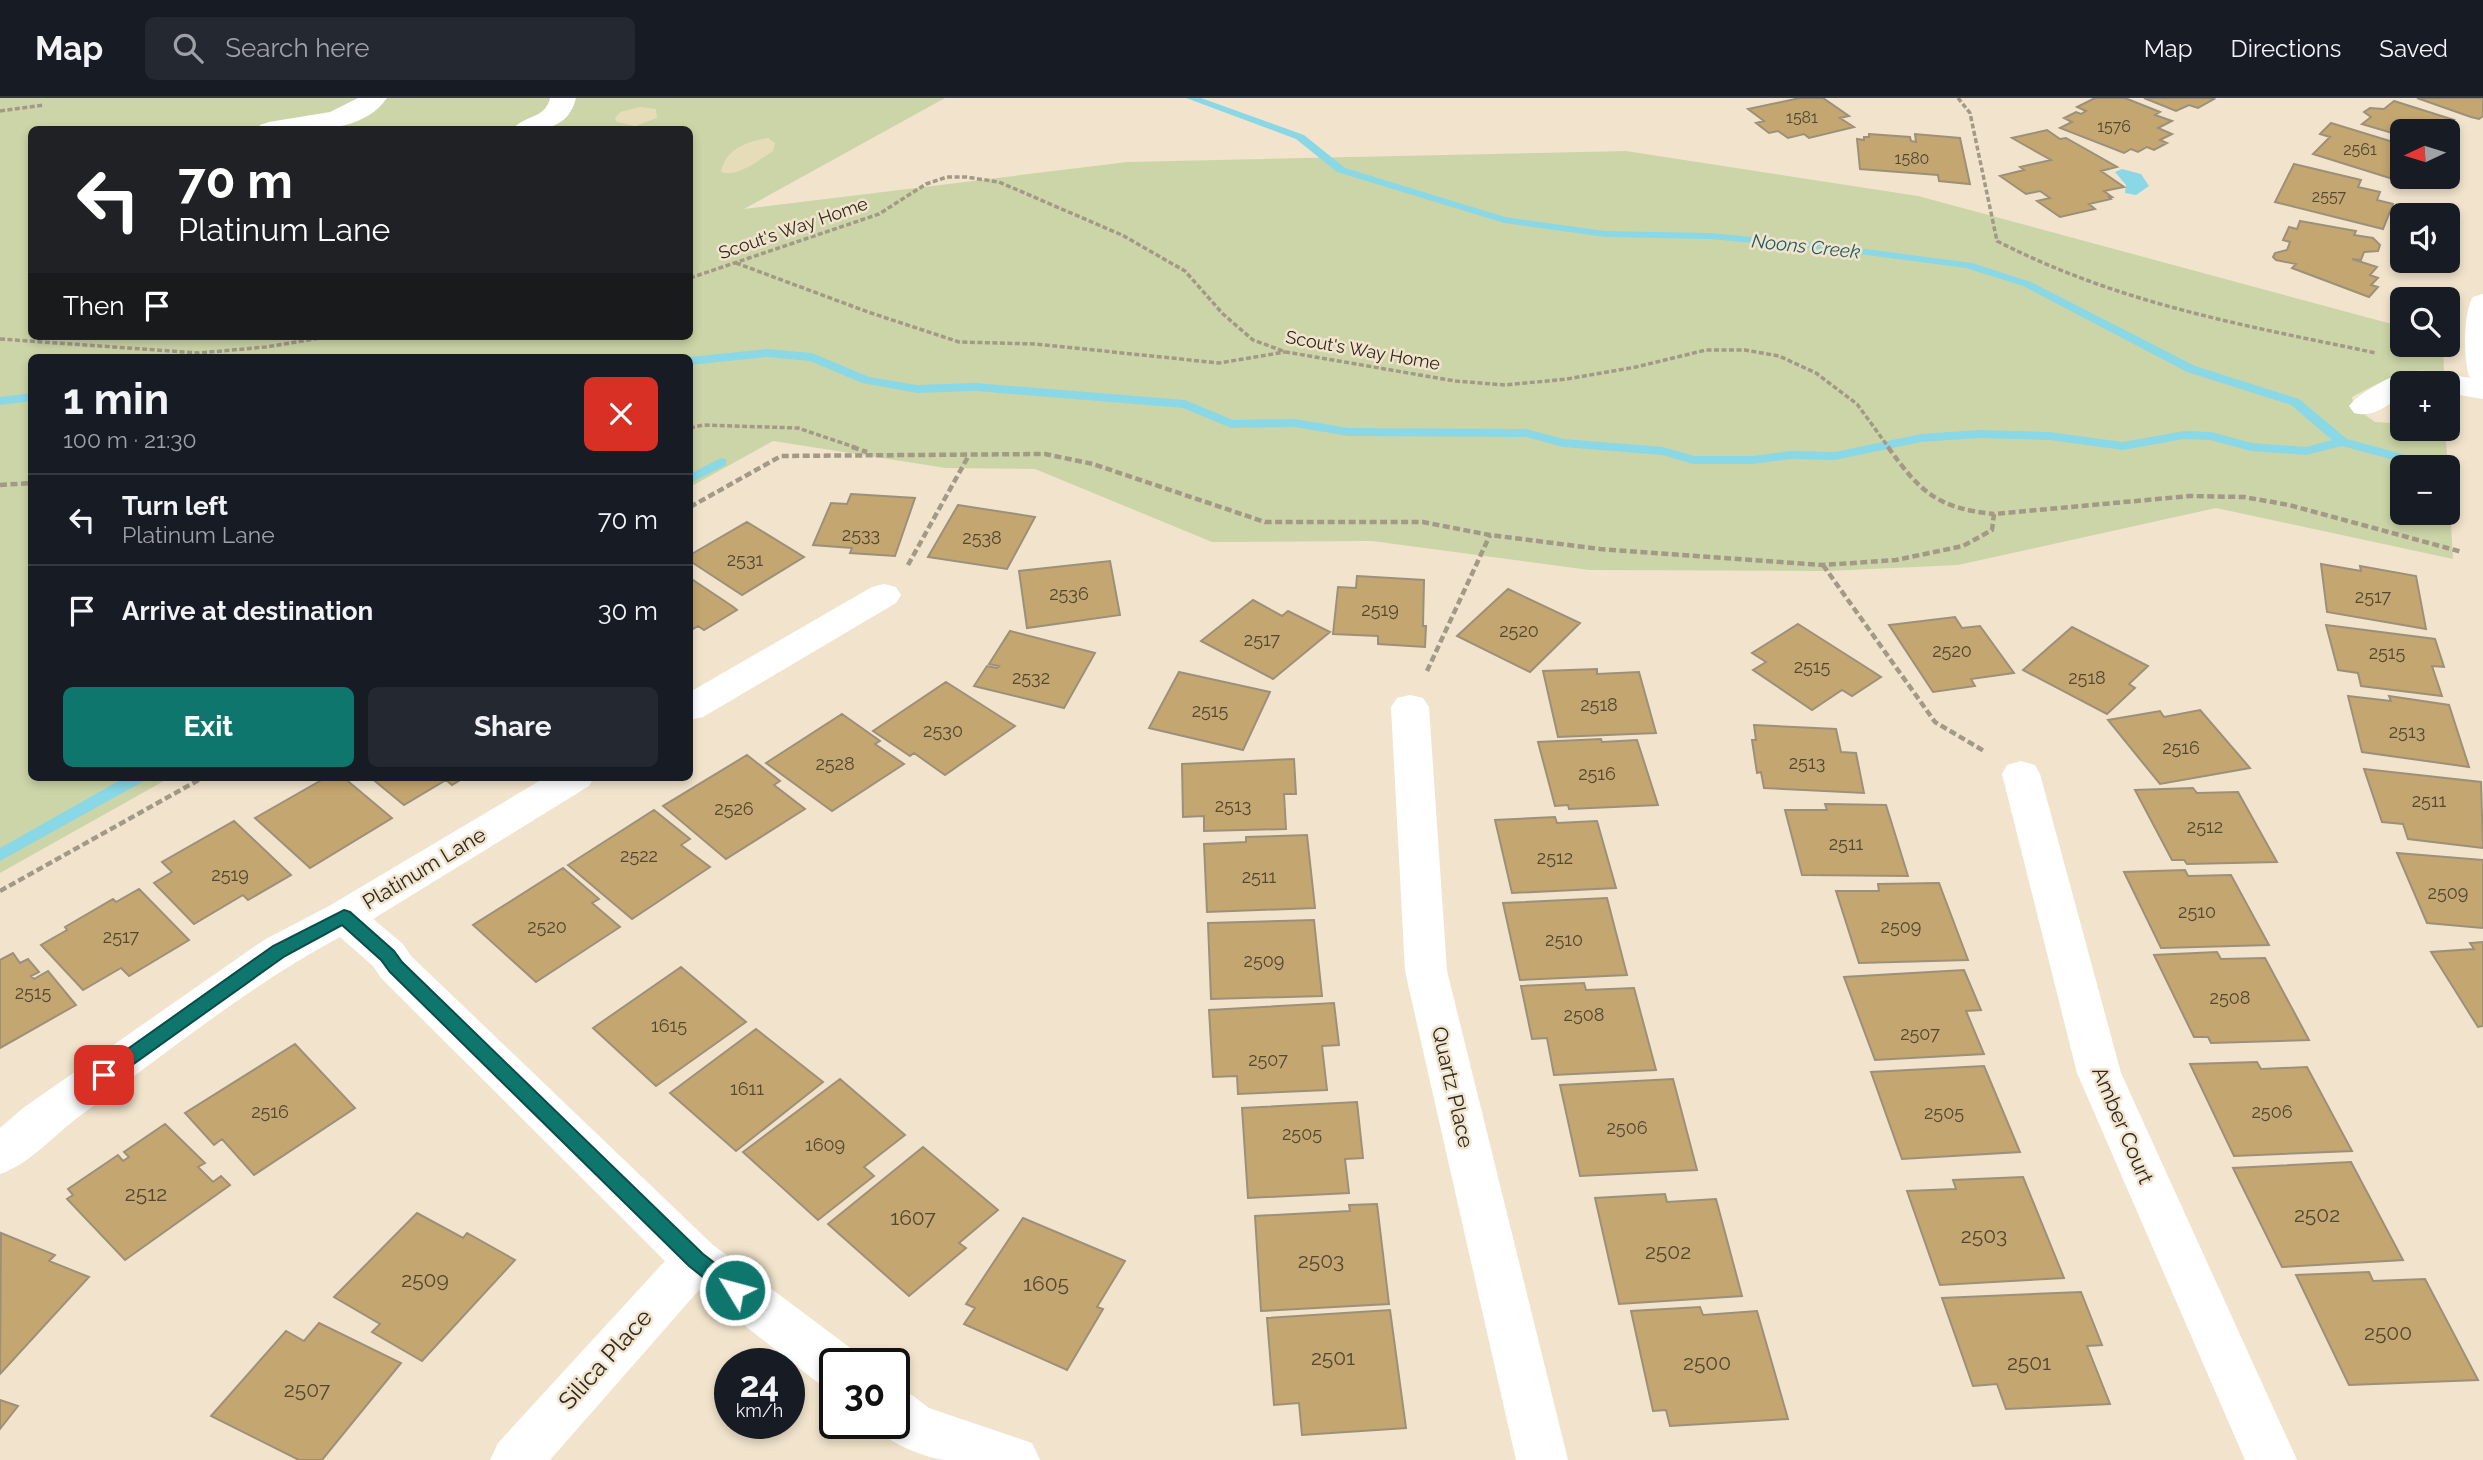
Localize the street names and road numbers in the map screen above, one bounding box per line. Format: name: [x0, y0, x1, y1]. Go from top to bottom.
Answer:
street label: Scout's Way Home: [716, 192, 871, 263]
street label: Scout's Way Home: [1284, 326, 1442, 374]
street label: Platinum Lane: [358, 821, 490, 915]
street label: Quartz Place: [1427, 1024, 1479, 1150]
street label: Amber Court: [2087, 1063, 2159, 1187]
street label: Silica Place: [552, 1303, 658, 1415]

